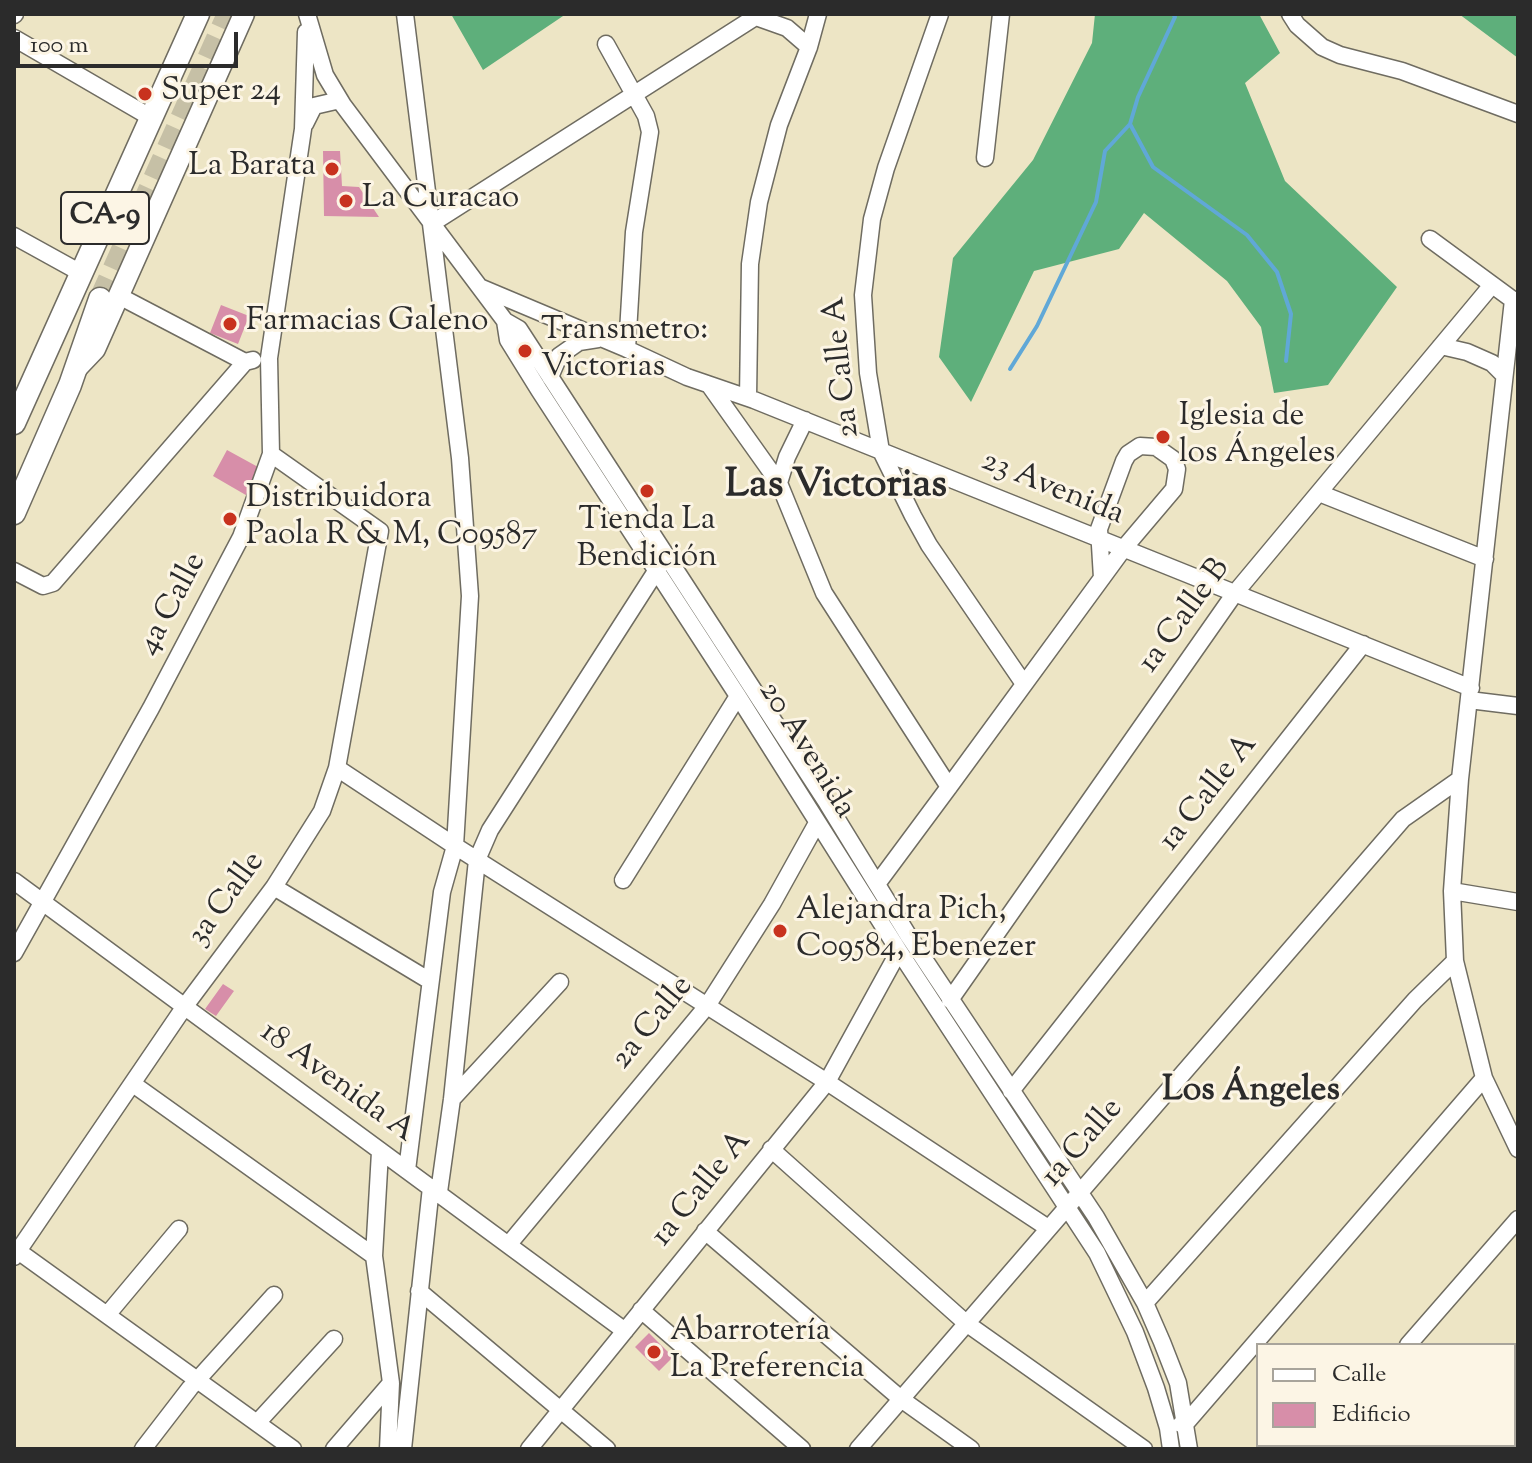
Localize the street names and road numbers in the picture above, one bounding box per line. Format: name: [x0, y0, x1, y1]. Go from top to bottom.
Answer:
road number: CA-9: [61, 192, 149, 244]
street label: 2a Calle A: [817, 294, 871, 440]
street label: 23 Avenida: [975, 444, 1129, 536]
street label: 4a Calle: [131, 547, 217, 663]
street label: 1a Calle B: [1132, 552, 1240, 682]
street label: 20 Avenida: [748, 675, 862, 827]
street label: 1a Calle A: [1152, 728, 1268, 860]
street label: 3a Calle: [181, 845, 275, 955]
street label: 2a Calle: [605, 970, 703, 1078]
street label: 18 Avenida A: [251, 1015, 421, 1153]
street label: 1a Calle: [1035, 1092, 1133, 1196]
street label: 1a Calle A: [645, 1124, 761, 1256]

